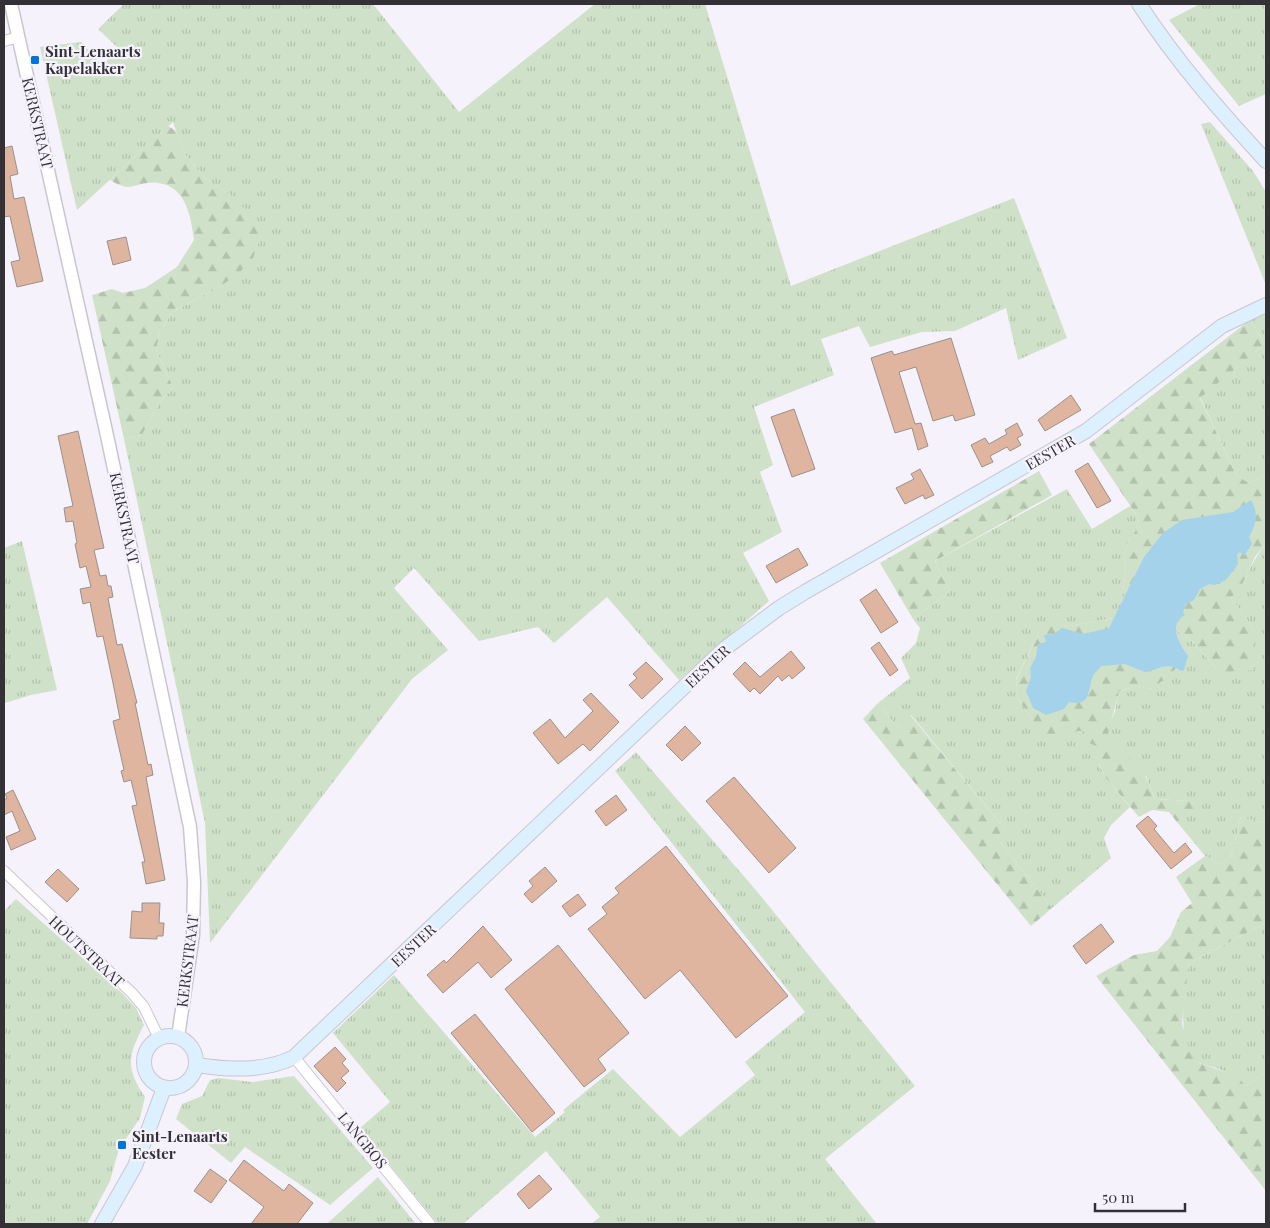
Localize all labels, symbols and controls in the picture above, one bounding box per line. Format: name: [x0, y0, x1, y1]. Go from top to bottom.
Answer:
place label: Sint-Lenaarts Kapelakker: [45, 41, 141, 78]
marker: Sint-Lenaarts Kapelakker: [29, 54, 41, 66]
street label: KERKSTRAAT: [18, 75, 58, 171]
street label: EESTER: [1021, 430, 1079, 474]
street label: KERKSTRAAT: [106, 470, 144, 566]
street label: EESTER: [680, 640, 734, 692]
street label: HOUTSTRAAT: [45, 911, 129, 991]
street label: KERKSTRAAT: [171, 914, 203, 1008]
street label: EESTER: [386, 919, 440, 971]
street label: LANGBOS: [334, 1107, 392, 1173]
place label: Sint-Lenaarts Eester: [132, 1126, 228, 1163]
marker: Sint-Lenaarts Eester: [116, 1139, 128, 1151]
scale bar: [1095, 1180, 1185, 1212]
text: 50 m: [1102, 1187, 1135, 1207]

